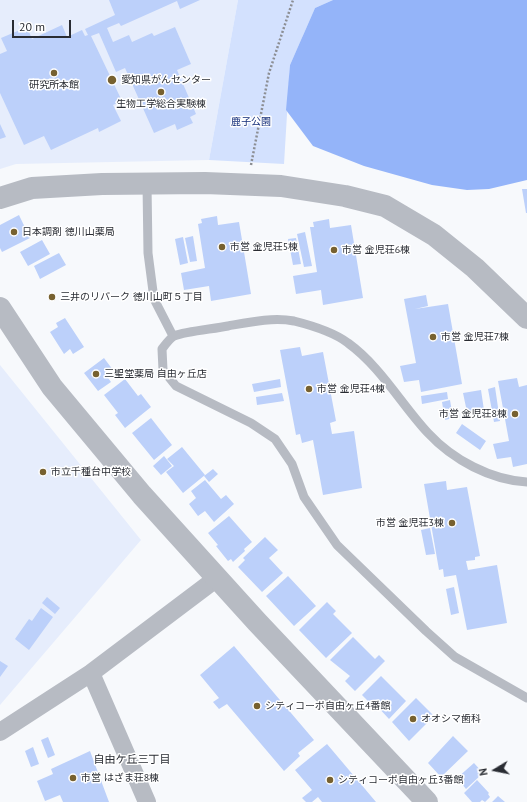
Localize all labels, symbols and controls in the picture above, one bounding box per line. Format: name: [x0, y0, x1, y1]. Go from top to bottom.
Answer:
scale bar: [14, 12, 73, 38]
text: 20 m: [19, 19, 45, 34]
marker: 研究所本館: [49, 68, 59, 78]
marker: 愛知県がんセンター: [106, 74, 118, 86]
place label: 愛知県がんセンター: [121, 74, 211, 86]
place label: 研究所本館: [29, 79, 79, 91]
marker: 生物工学総合実験棟: [156, 87, 166, 97]
place label: 生物工学総合実験棟: [116, 98, 206, 110]
park label: 鹿子公園: [231, 116, 271, 128]
place label: 日本調剤 徳川山薬局: [22, 226, 115, 238]
marker: 日本調剤 徳川山薬局: [9, 227, 19, 237]
place label: 市営 金児荘5棟: [230, 241, 298, 253]
marker: 市営 金児荘5棟: [217, 242, 227, 252]
place label: 市営 金児荘6棟: [342, 244, 410, 256]
marker: 市営 金児荘6棟: [329, 245, 339, 255]
place label: 三井のリパーク 徳川山町５丁目: [60, 291, 203, 303]
marker: 三井のリパーク 徳川山町５丁目: [47, 292, 57, 302]
place label: 市営 金児荘7棟: [441, 331, 509, 343]
marker: 市営 金児荘7棟: [428, 332, 438, 342]
place label: 三聖堂薬局 自由ヶ丘店: [104, 368, 207, 380]
marker: 三聖堂薬局 自由ヶ丘店: [91, 369, 101, 379]
place label: 市営 金児荘4棟: [317, 383, 385, 395]
marker: 市営 金児荘4棟: [304, 384, 314, 394]
place label: 市営 金児荘8棟: [439, 408, 507, 420]
marker: 市営 金児荘8棟: [510, 409, 520, 419]
place label: 市立千種台中学校: [51, 466, 131, 478]
marker: 市立千種台中学校: [38, 467, 48, 477]
place label: 市営 金児荘3棟: [376, 517, 444, 529]
marker: 市営 金児荘3棟: [447, 518, 457, 528]
place label: シティコーポ自由ヶ丘4番館: [265, 700, 390, 712]
marker: シティコーポ自由ヶ丘4番館: [252, 701, 262, 711]
place label: オオシマ歯科: [421, 713, 481, 725]
marker: オオシマ歯科: [408, 714, 418, 724]
north arrow: [475, 750, 515, 790]
district label: 自由ケ丘三丁目: [94, 753, 170, 767]
text: N: [476, 767, 491, 777]
place label: 市営 はざま荘8棟: [81, 772, 159, 784]
marker: 市営 はざま荘8棟: [68, 773, 78, 783]
place label: シティコーポ自由ヶ丘3番館: [338, 774, 463, 786]
marker: シティコーポ自由ヶ丘3番館: [325, 775, 335, 785]

